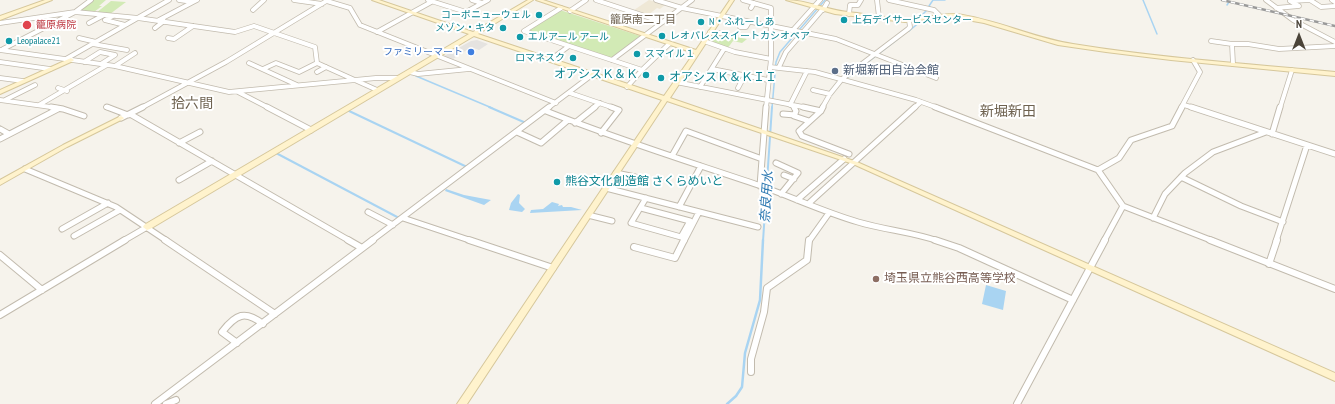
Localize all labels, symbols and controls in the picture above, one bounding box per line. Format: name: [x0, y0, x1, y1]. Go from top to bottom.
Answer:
place label: コーポニューウェル: [441, 9, 531, 21]
marker: コーポニューウェル: [534, 10, 544, 20]
district label: 籠原南二丁目: [610, 13, 676, 27]
place label: 上石デイサービスセンター: [852, 14, 972, 26]
marker: 上石デイサービスセンター: [839, 15, 849, 25]
place label: N・ふれーしあ: [709, 16, 774, 28]
north arrow: [1279, 16, 1319, 56]
marker: N・ふれーしあ: [696, 17, 706, 27]
text: N: [1296, 17, 1302, 31]
marker: 籠原病院: [21, 19, 33, 31]
place label: 籠原病院: [36, 19, 76, 31]
place label: メゾン・キタ: [435, 22, 495, 34]
marker: メゾン・キタ: [498, 23, 508, 33]
place label: レオパレススイートカシオペア: [670, 30, 810, 42]
place label: エルアール アール: [528, 31, 609, 43]
marker: レオパレススイートカシオペア: [657, 31, 667, 41]
marker: エルアール アール: [515, 32, 525, 42]
place label: Leopalace21: [17, 35, 60, 47]
marker: Leopalace21: [4, 36, 14, 46]
place label: ファミリーマート: [383, 46, 463, 58]
marker: ファミリーマート: [466, 47, 476, 57]
place label: スマイル１: [645, 48, 695, 60]
marker: スマイル１: [632, 49, 642, 59]
place label: ロマネスク: [515, 52, 565, 64]
marker: ロマネスク: [568, 53, 578, 63]
place label: 新堀新田自治会館: [843, 64, 939, 78]
marker: 新堀新田自治会館: [830, 66, 840, 76]
place label: オアシスＫ＆Ｋ: [554, 68, 638, 82]
marker: オアシスＫ＆Ｋ: [641, 70, 651, 80]
place label: オアシスＫ＆ＫＩＩ: [669, 71, 777, 85]
marker: オアシスＫ＆ＫＩＩ: [656, 73, 666, 83]
district label: 拾六間: [171, 96, 213, 112]
district label: 新堀新田: [980, 104, 1036, 120]
water label: 奈良用水: [757, 171, 777, 223]
place label: 熊谷文化創造館 さくらめいと: [565, 175, 724, 189]
marker: 熊谷文化創造館 さくらめいと: [552, 177, 562, 187]
place label: 埼玉県立熊谷西高等学校: [884, 272, 1016, 286]
marker: 埼玉県立熊谷西高等学校: [871, 274, 881, 284]

